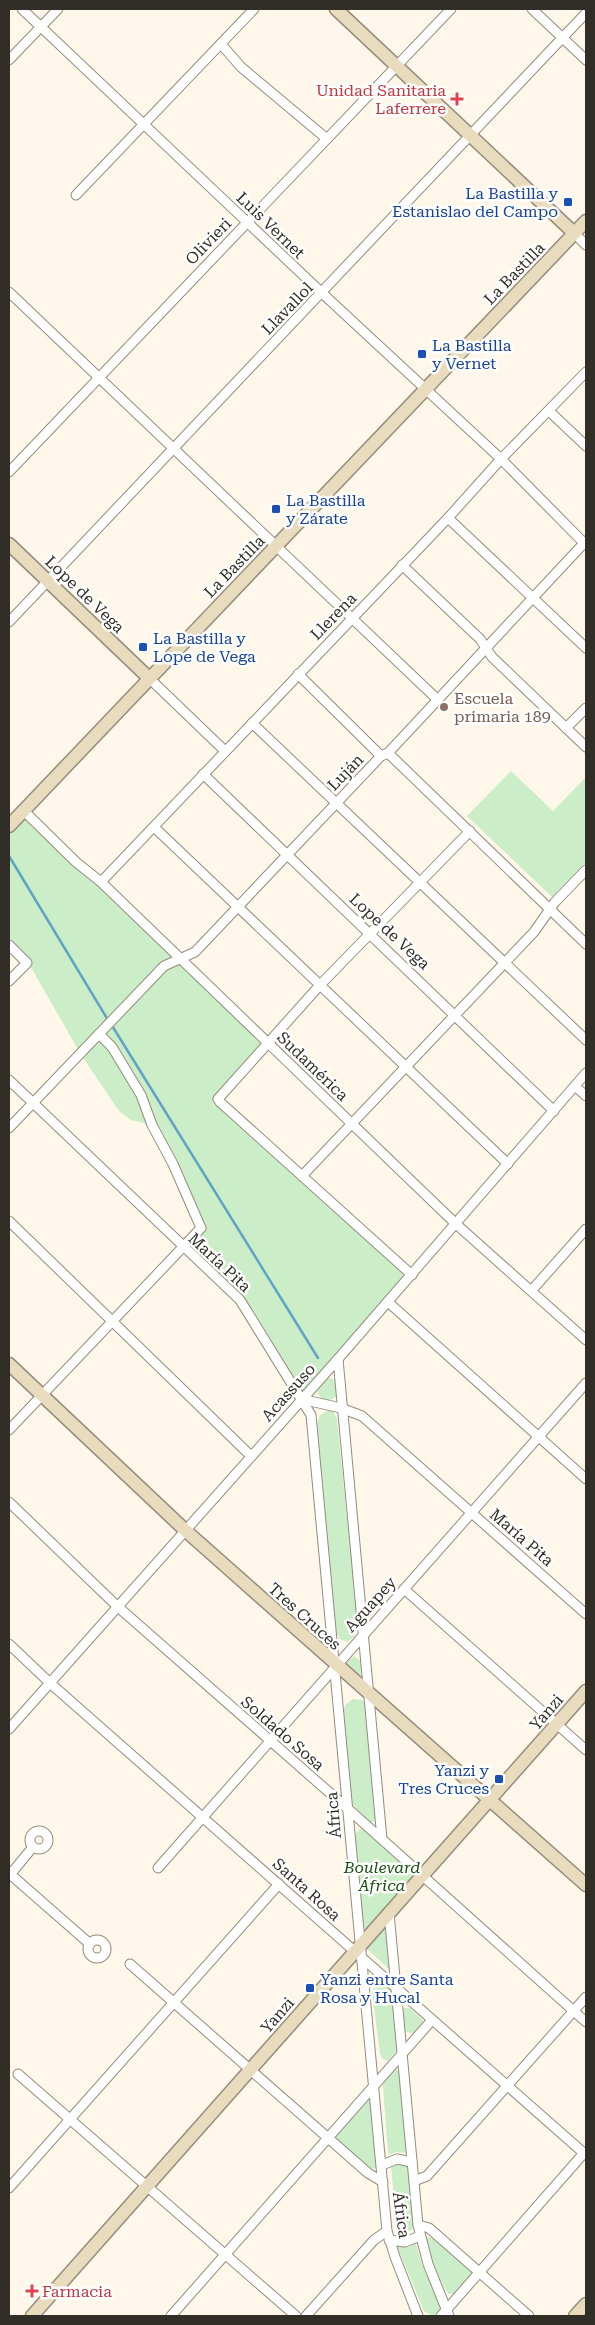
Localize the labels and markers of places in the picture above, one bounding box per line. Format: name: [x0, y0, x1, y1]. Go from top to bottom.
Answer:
place label: Unidad Sanitaria Laferrere: [316, 81, 446, 118]
marker: Unidad Sanitaria Laferrere: [450, 92, 464, 106]
place label: La Bastilla y Estanislao del Campo: [392, 184, 559, 221]
marker: La Bastilla y Estanislao del Campo: [562, 196, 574, 208]
place label: La Bastilla y Vernet: [432, 336, 512, 373]
marker: La Bastilla y Vernet: [416, 348, 428, 360]
place label: La Bastilla y Zárate: [286, 491, 366, 528]
marker: La Bastilla y Zárate: [270, 503, 282, 515]
place label: La Bastilla y Lope de Vega: [153, 629, 256, 666]
marker: La Bastilla y Lope de Vega: [137, 641, 149, 653]
place label: Escuela primaria 189: [454, 689, 551, 726]
marker: Escuela primaria 189: [438, 701, 450, 713]
place label: Yanzi y Tres Cruces: [398, 1761, 490, 1798]
marker: Yanzi y Tres Cruces: [493, 1773, 505, 1785]
place label: Yanzi entre Santa Rosa y Hucal: [320, 1970, 454, 2007]
marker: Yanzi entre Santa Rosa y Hucal: [304, 1982, 316, 1994]
place label: Farmacia: [42, 2282, 112, 2301]
marker: Farmacia: [26, 2285, 38, 2297]

